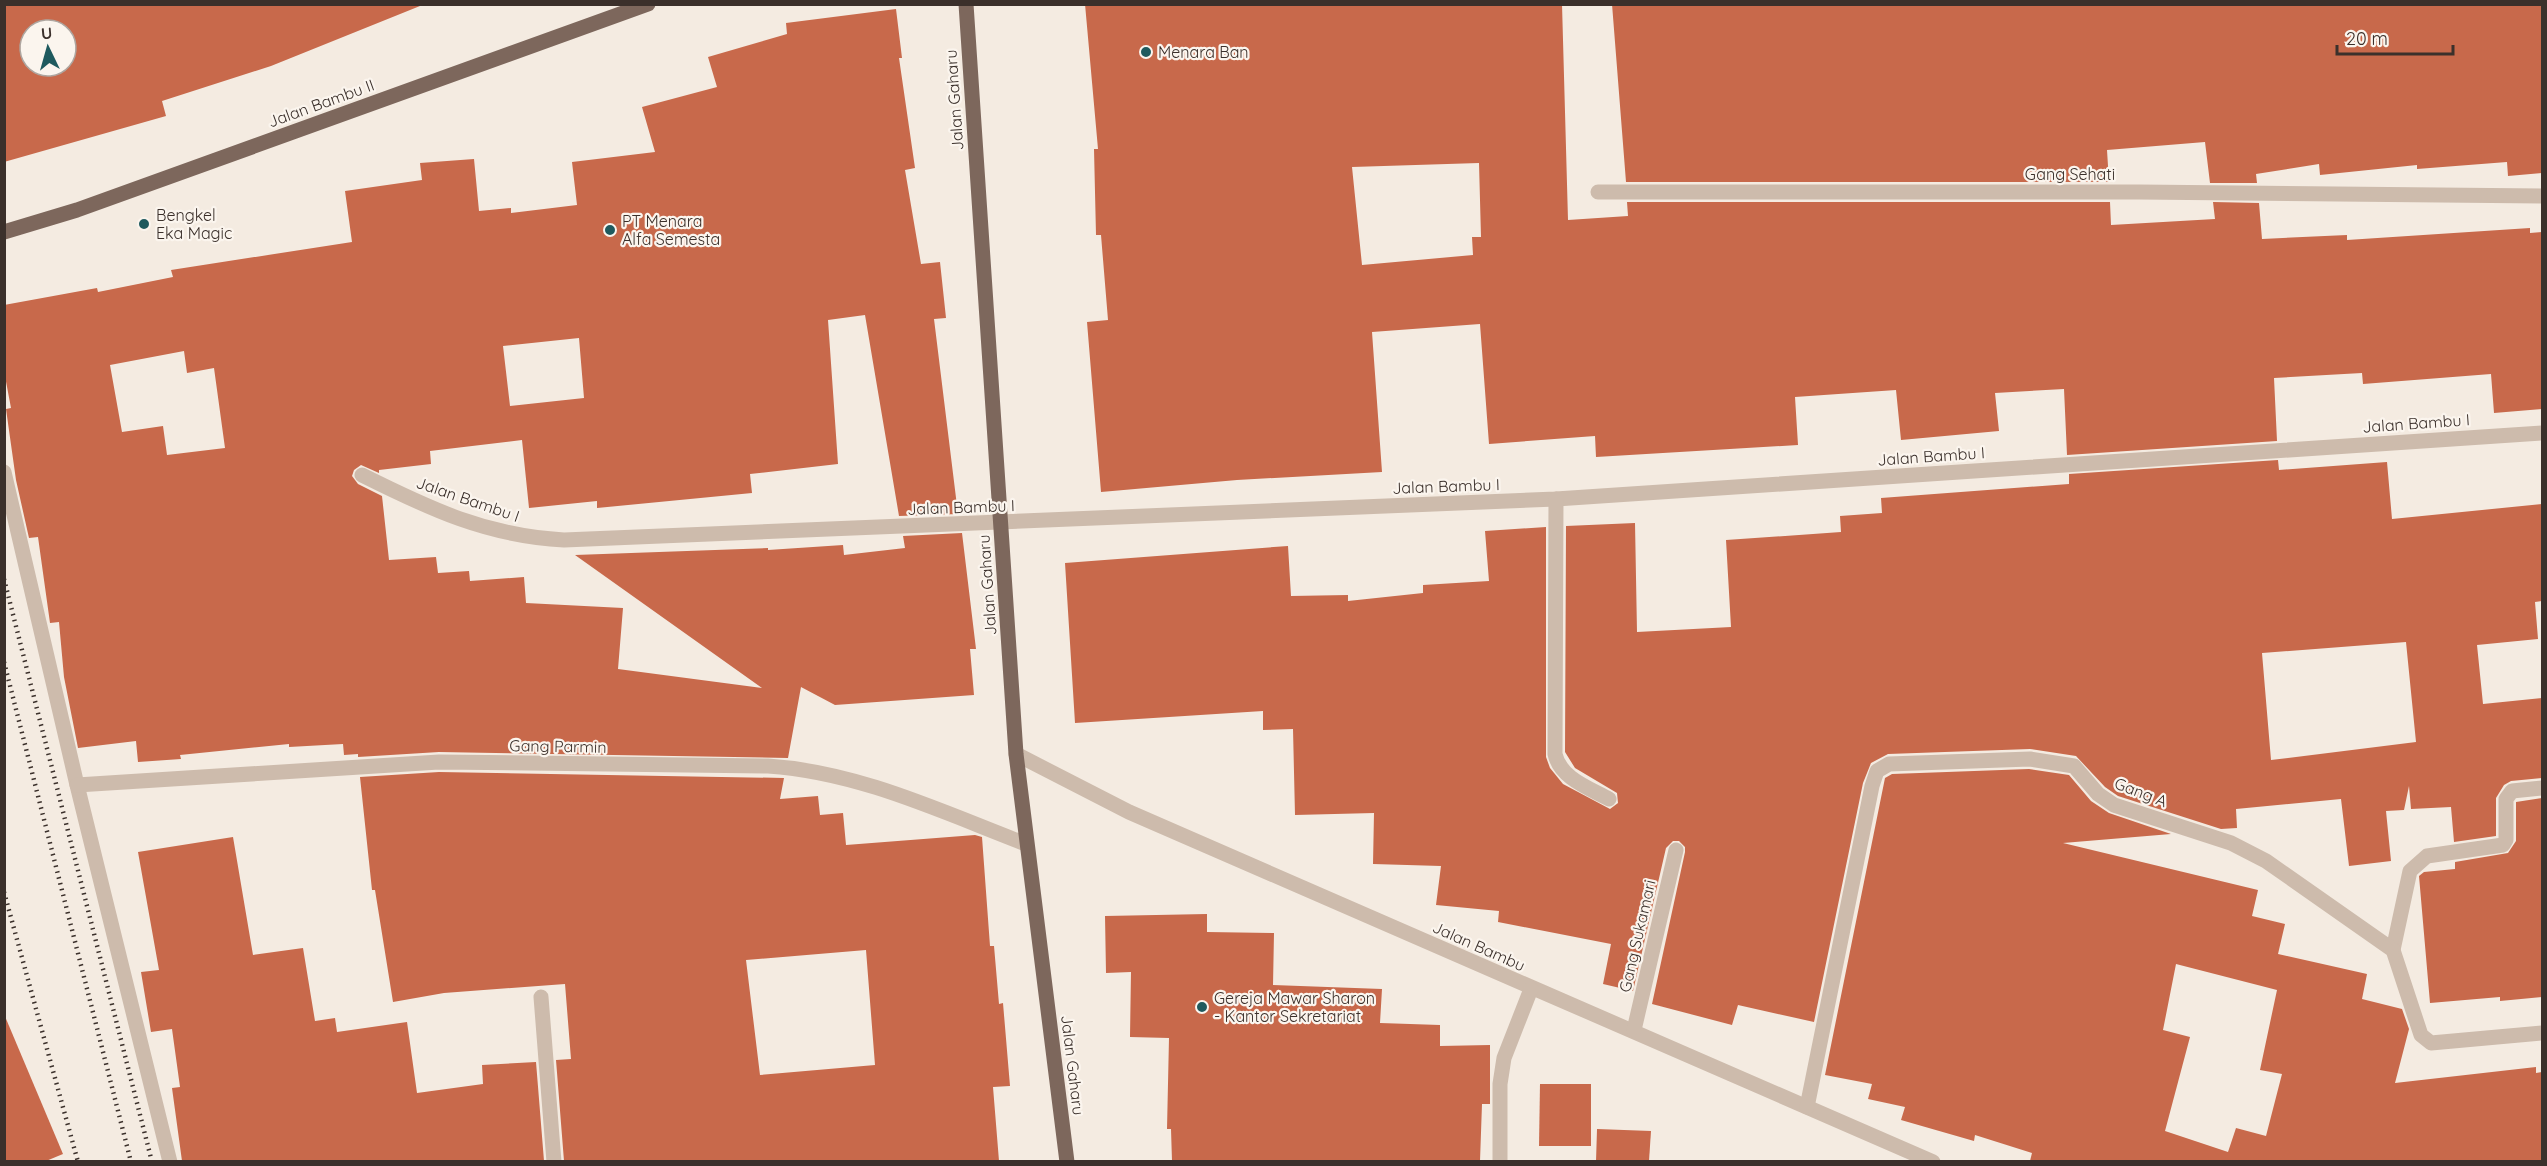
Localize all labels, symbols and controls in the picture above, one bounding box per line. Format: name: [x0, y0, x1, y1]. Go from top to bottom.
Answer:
north arrow: [18, 18, 78, 78]
scale bar: [2337, 18, 2452, 56]
text: U: [40, 23, 53, 44]
text: 20 m: [2346, 27, 2388, 50]
place label: Menara Ban: [1158, 42, 1249, 62]
marker: Menara Ban: [1139, 45, 1153, 59]
street label: Jalan Gaharu: [941, 49, 967, 151]
street label: Jalan Bambu II: [265, 74, 377, 132]
street label: Gang Sehati: [2025, 164, 2115, 184]
place label: Bengkel Eka Magic: [156, 205, 232, 243]
place label: PT Menara Alfa Semesta: [622, 211, 720, 249]
marker: Bengkel Eka Magic: [137, 217, 151, 231]
marker: PT Menara Alfa Semesta: [603, 223, 617, 237]
street label: Jalan Bambu I: [2362, 409, 2470, 437]
street label: Jalan Bambu I: [1877, 442, 1985, 470]
street label: Jalan Bambu I: [414, 472, 522, 526]
street label: Jalan Bambu I: [1392, 474, 1500, 498]
street label: Jalan Bambu I: [907, 495, 1015, 519]
street label: Jalan Gaharu: [974, 534, 1000, 636]
street label: Gang Parmin: [509, 735, 607, 757]
street label: Gang A: [2112, 773, 2170, 811]
street label: Gang Sukamari: [1614, 878, 1660, 994]
street label: Jalan Bambu: [1430, 917, 1528, 975]
place label: Gereja Mawar Sharon - Kantor Sekretariat: [1214, 988, 1375, 1026]
marker: Gereja Mawar Sharon - Kantor Sekretariat: [1195, 1000, 1209, 1014]
street label: Jalan Gaharu: [1057, 1014, 1089, 1116]

